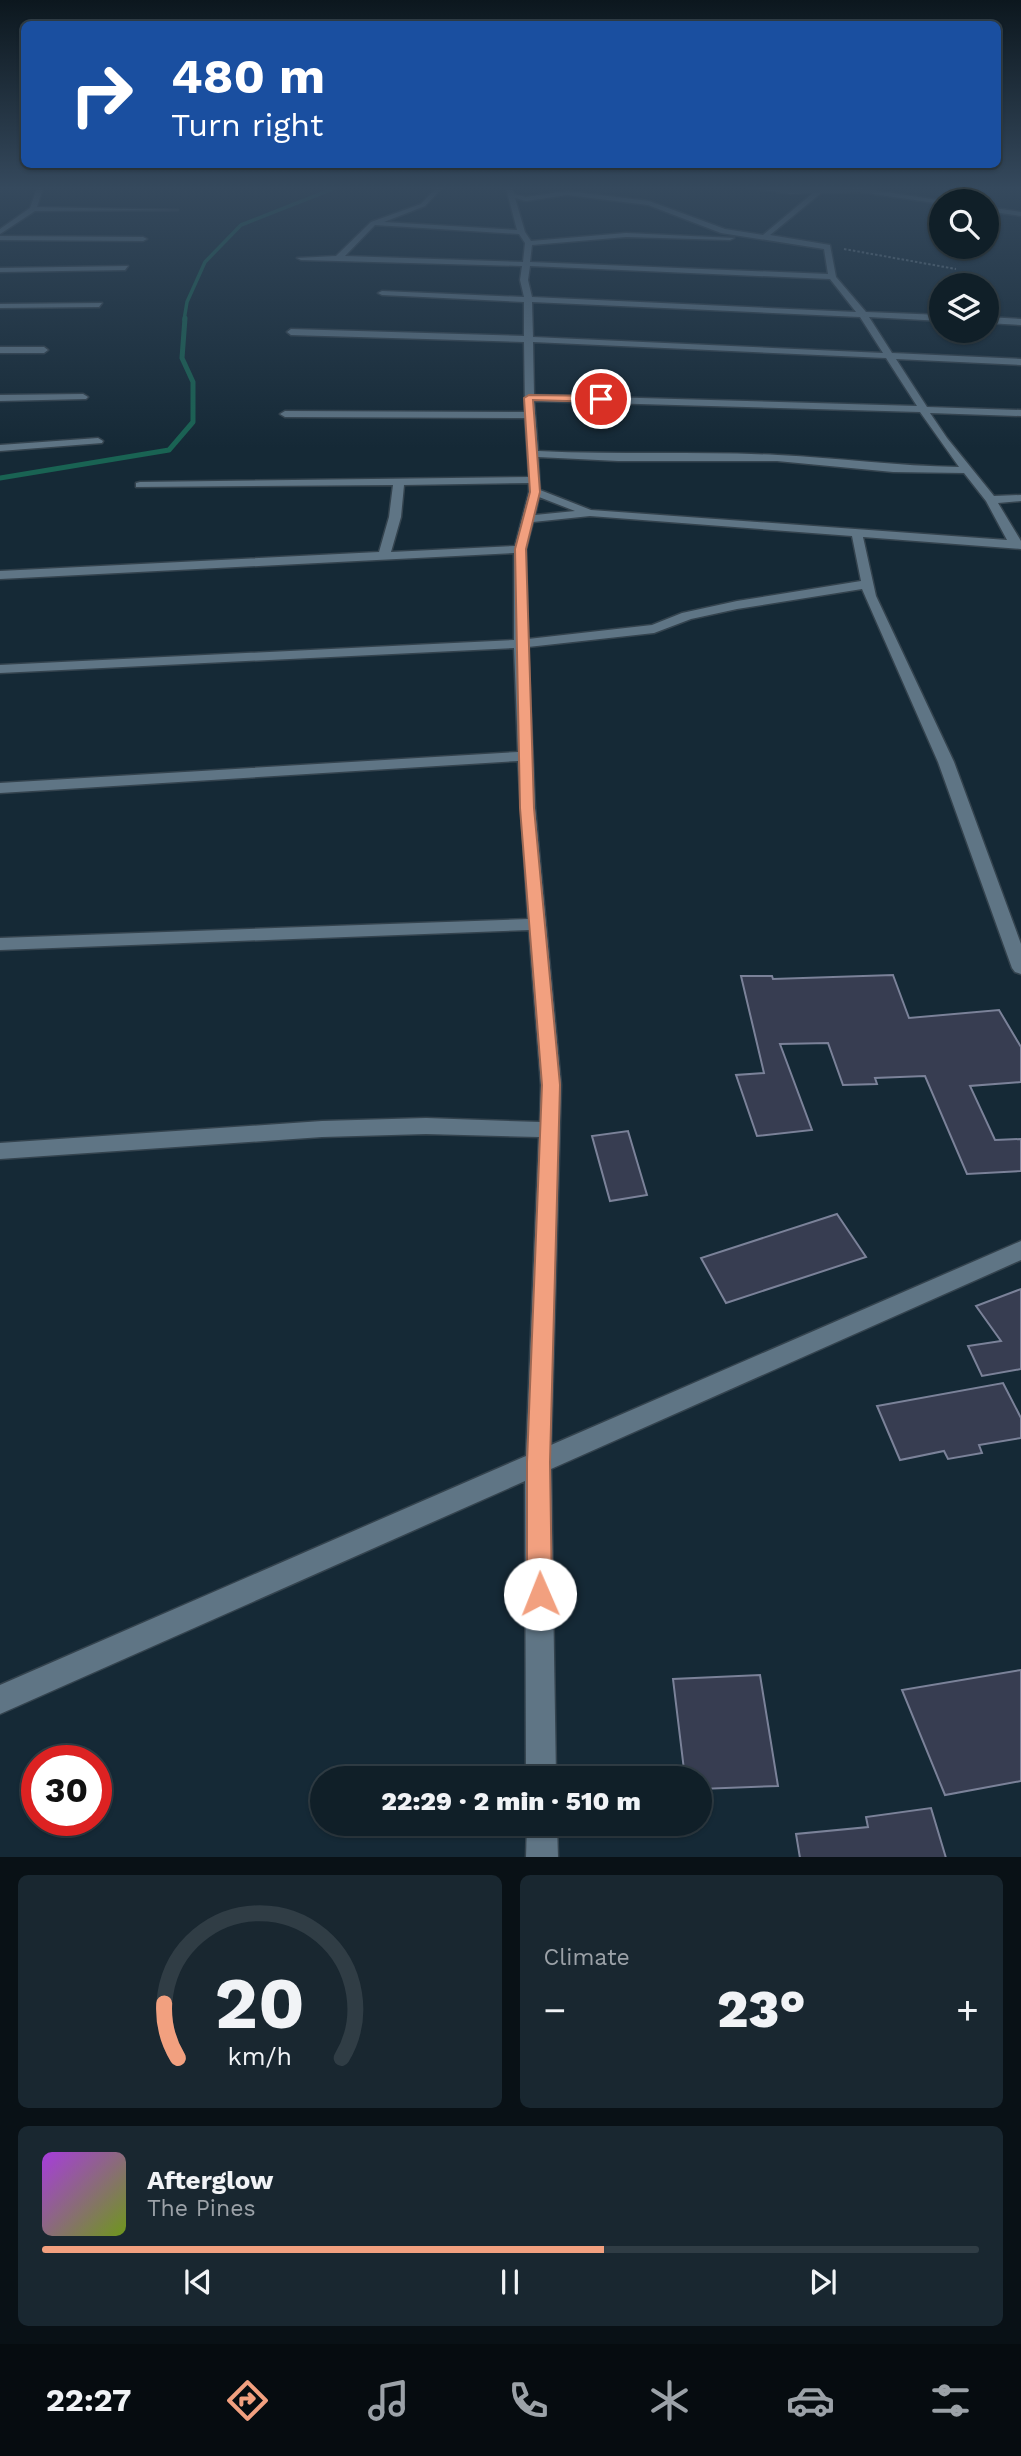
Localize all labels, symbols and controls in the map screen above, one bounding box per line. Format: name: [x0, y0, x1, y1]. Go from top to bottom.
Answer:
text: 480 m: [171, 47, 325, 105]
icon: right: [56, 49, 147, 140]
text: Turn right: [171, 106, 323, 144]
map controls: [929, 189, 999, 343]
button: search: [929, 189, 999, 259]
button: layers: [929, 273, 999, 343]
pin: [571, 369, 631, 429]
icon: arrive: [582, 380, 620, 418]
position arrow: [503, 1557, 577, 1631]
speed limit sign: 30: [21, 1745, 112, 1836]
text: 22:29 · 2 min · 510 m: [381, 1786, 641, 1816]
text: Climate: [544, 1944, 630, 1971]
text: 20: [215, 1960, 305, 2046]
text: 23°: [717, 1979, 806, 2040]
text: −: [544, 1988, 566, 2032]
text: +: [956, 1988, 979, 2032]
text: km/h: [228, 2041, 292, 2070]
text: Afterglow: [147, 2165, 273, 2195]
text: The Pines: [147, 2195, 256, 2222]
icon: previous: [179, 2263, 217, 2301]
icon: pause: [491, 2263, 529, 2301]
icon: next: [804, 2263, 842, 2301]
icon: directions: [223, 2376, 272, 2425]
icon: music: [364, 2376, 413, 2425]
icon: phone: [504, 2376, 553, 2425]
icon: climate: [645, 2376, 694, 2425]
icon: car: [786, 2376, 835, 2425]
icon: filters: [926, 2376, 975, 2425]
text: 22:27: [46, 2381, 132, 2419]

